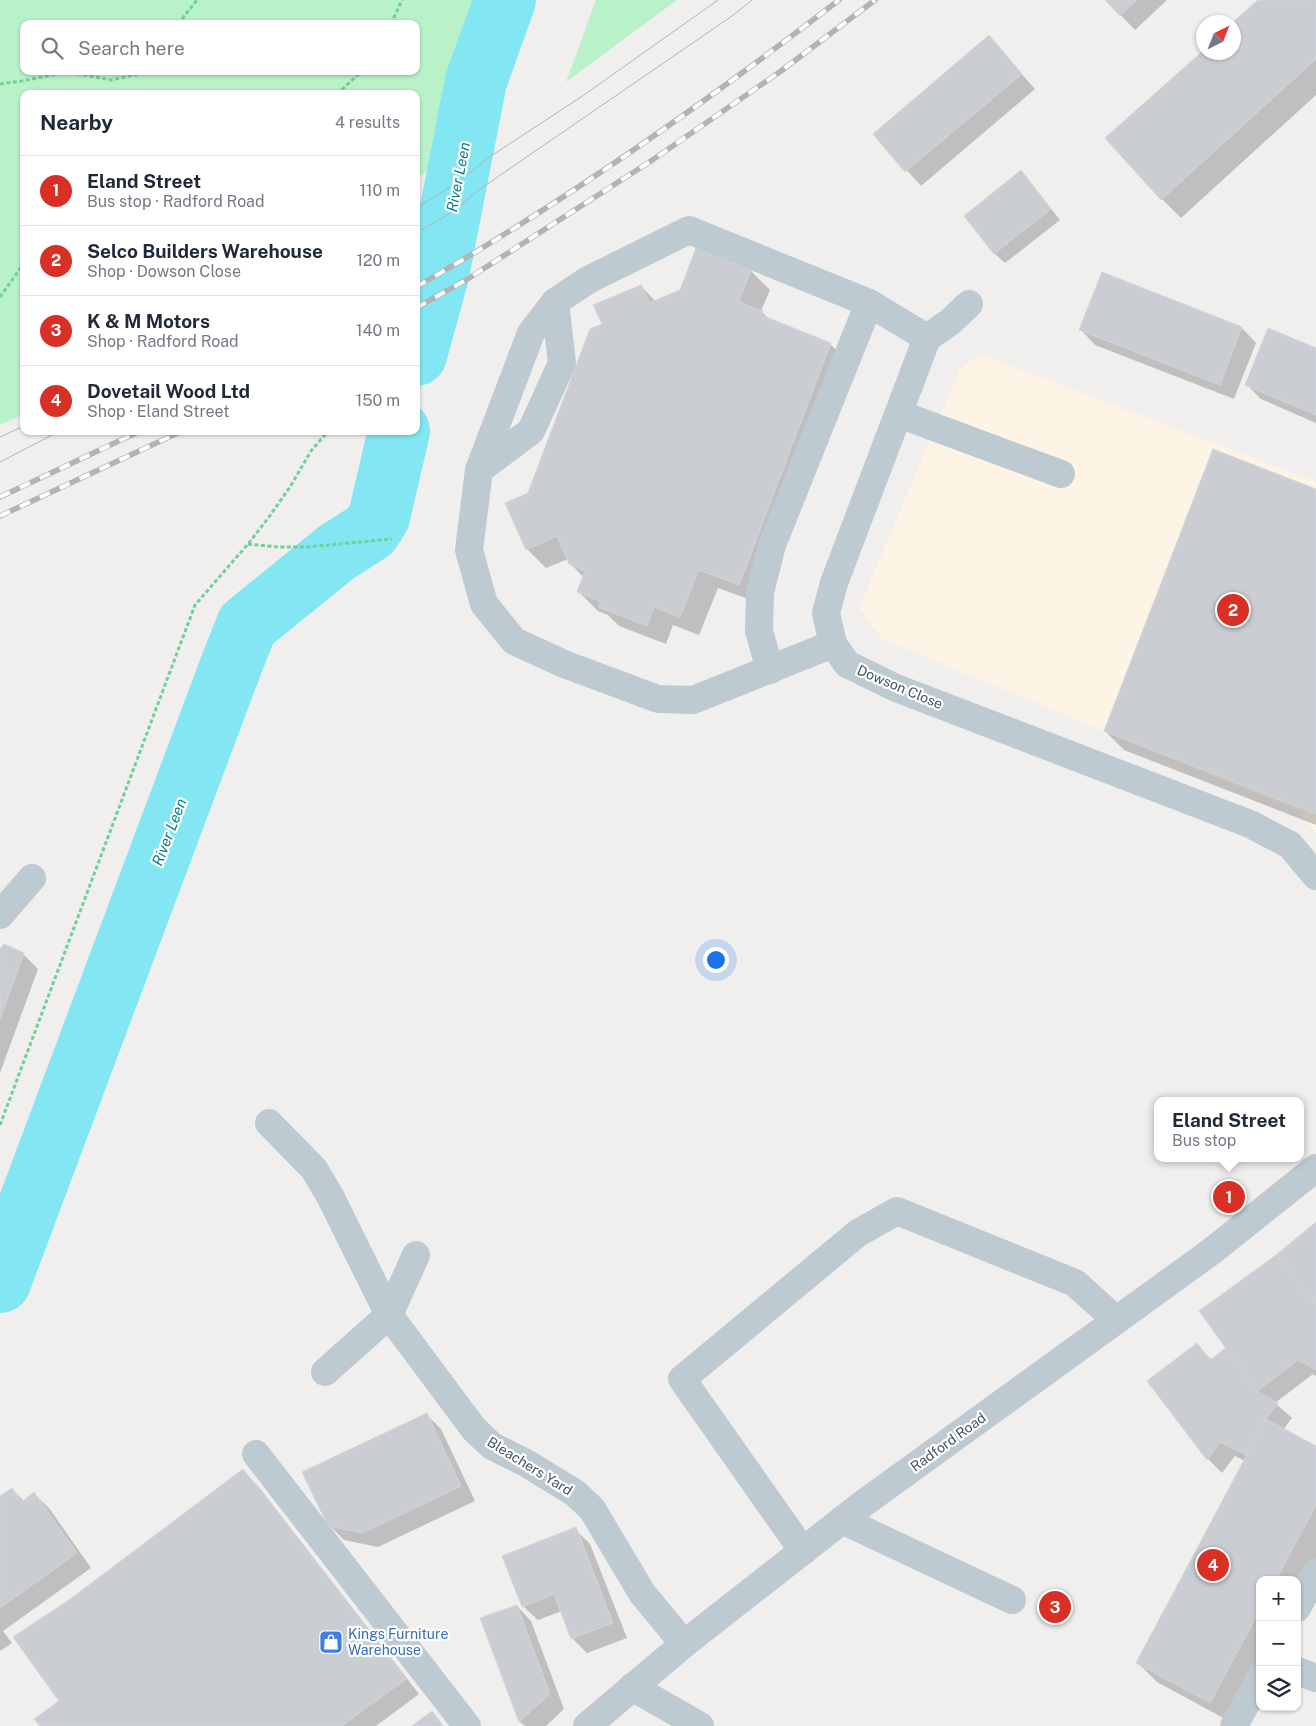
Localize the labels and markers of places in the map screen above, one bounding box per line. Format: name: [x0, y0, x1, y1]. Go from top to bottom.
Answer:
pin: 2: [1217, 591, 1249, 629]
pin: 1: [1213, 1178, 1245, 1216]
pin: 4: [1197, 1546, 1229, 1584]
pin: 3: [1039, 1588, 1071, 1626]
place label: Kings Furniture Warehouse: [348, 1626, 448, 1658]
shop icon: Kings Furniture Warehouse: [318, 1629, 344, 1655]

